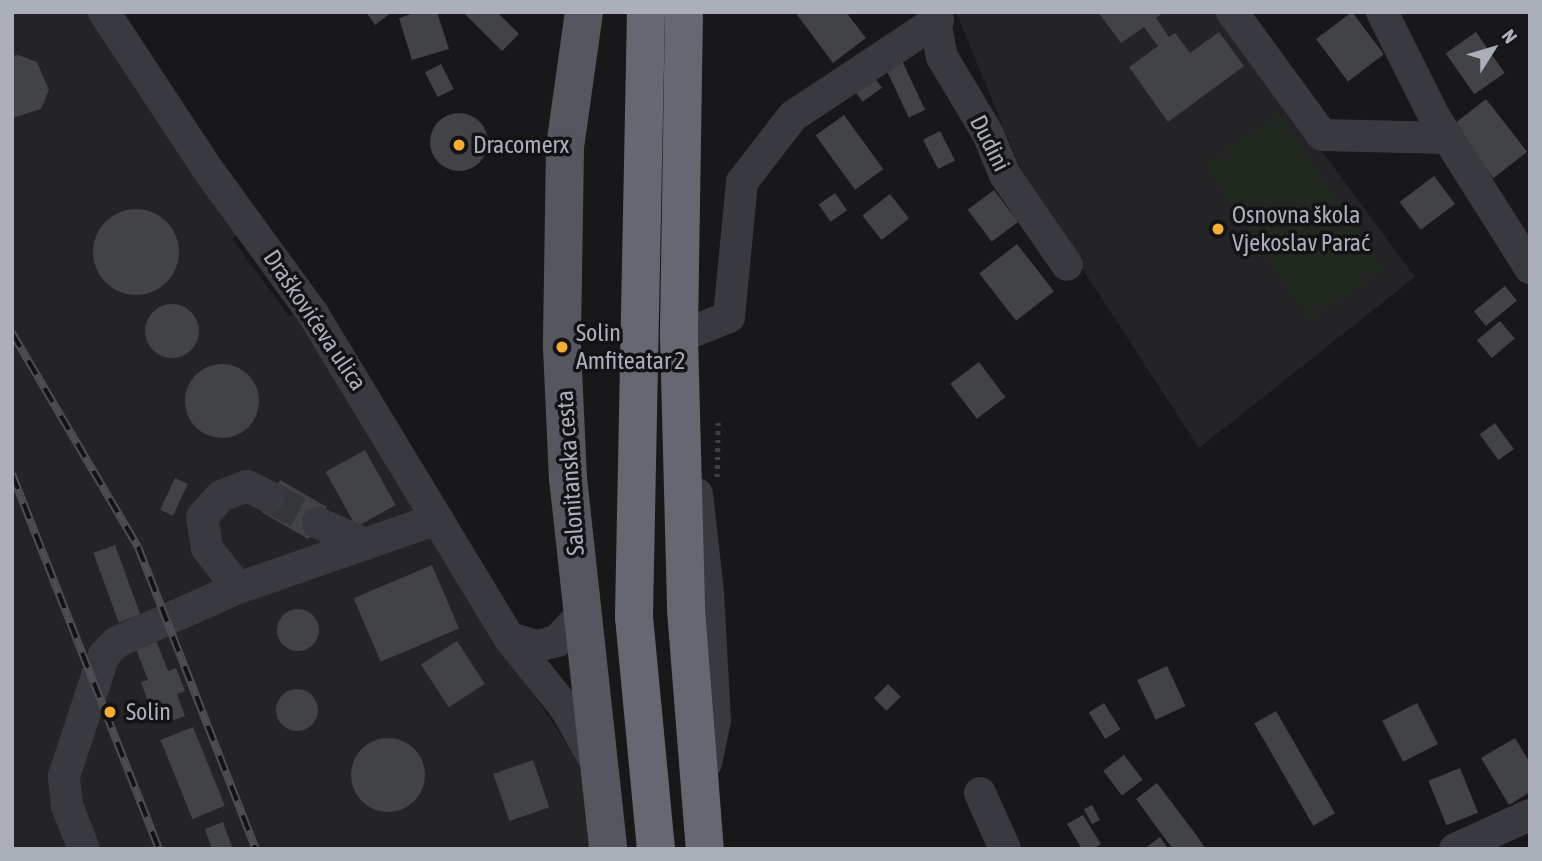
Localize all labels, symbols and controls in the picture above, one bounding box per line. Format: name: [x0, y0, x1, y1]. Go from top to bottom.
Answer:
north arrow: [1458, 14, 1528, 84]
text: N: [1498, 25, 1522, 47]
street label: Dudini: [964, 110, 1016, 176]
place label: Dracomerx: [473, 131, 569, 159]
marker: Dracomerx: [451, 137, 467, 153]
place label: Osnovna škola Vjekoslav Parać: [1232, 201, 1370, 257]
marker: Osnovna škola Vjekoslav Parać: [1210, 221, 1226, 237]
street label: Draškovićeva ulica: [257, 244, 373, 396]
place label: Solin Amfiteatar 2: [576, 319, 686, 375]
marker: Solin Amfiteatar 2: [554, 339, 570, 355]
street label: Salonitanska cesta: [550, 390, 590, 556]
place label: Solin: [126, 698, 171, 726]
marker: Solin: [100, 702, 120, 722]

